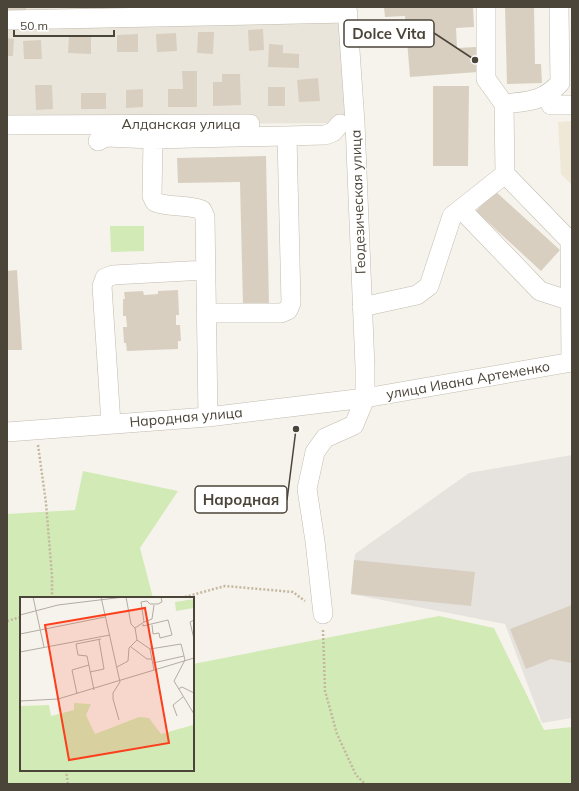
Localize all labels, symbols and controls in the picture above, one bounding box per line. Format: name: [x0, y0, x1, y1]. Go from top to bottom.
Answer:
scale bar: [14, 12, 114, 38]
text: 50 m: [20, 18, 48, 33]
callout: Dolce Vita: [344, 20, 434, 47]
text: Dolce Vita: [352, 24, 426, 43]
street label: Алданская улица: [121, 115, 241, 133]
street label: Геодезическая улица: [346, 129, 370, 275]
street label: улица Ивана Артеменко: [385, 357, 551, 403]
street label: Народная улица: [129, 403, 243, 431]
callout: Народная: [195, 486, 287, 513]
text: Народная: [203, 490, 279, 509]
inset map: [20, 597, 194, 771]

